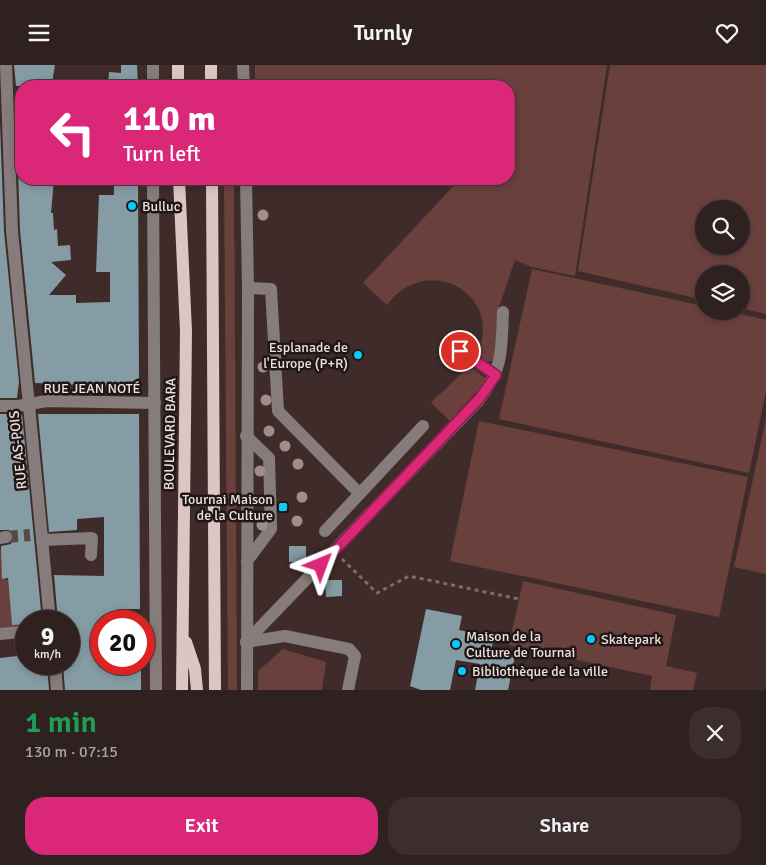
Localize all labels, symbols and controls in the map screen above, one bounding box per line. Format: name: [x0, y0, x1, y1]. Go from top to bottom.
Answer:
icon: menu: [25, 19, 53, 47]
text: Turnly: [354, 19, 412, 46]
icon: heart: [713, 19, 741, 47]
text: 110 m: [123, 97, 216, 140]
icon: left: [40, 100, 105, 165]
text: Turn left: [123, 140, 201, 167]
place label: Bulluc: [142, 198, 181, 215]
marker: Bulluc: [126, 200, 138, 212]
map controls: [695, 200, 750, 320]
button: search: [695, 200, 750, 255]
button: layers: [695, 265, 750, 320]
pin: [439, 330, 481, 372]
icon: arrive: [446, 337, 474, 365]
place label: Esplanade de l'Europe (P+R): [263, 339, 348, 372]
marker: Esplanade de l'Europe (P+R): [352, 349, 364, 361]
street label: BOULEVARD BARA: [161, 377, 179, 490]
street label: RUE JEAN NOTÉ: [43, 380, 141, 397]
street label: RUE AS-POIS: [5, 410, 31, 490]
place label: Tournai Maison de la Culture: [182, 491, 273, 524]
marker: Tournai Maison de la Culture: [277, 501, 289, 513]
position arrow: [294, 538, 346, 590]
speed limit sign: 20: [90, 610, 155, 675]
text: 9: [41, 621, 54, 652]
place label: Maison de la Culture de Tournai: [466, 628, 575, 661]
place label: Skatepark: [601, 631, 661, 648]
marker: Skatepark: [585, 633, 597, 645]
marker: Maison de la Culture de Tournai: [450, 638, 462, 650]
text: km/h: [34, 647, 61, 662]
place label: Bibliothèque de la ville: [472, 663, 608, 680]
marker: Bibliothèque de la ville: [456, 665, 468, 677]
text: 1 min: [25, 704, 97, 741]
button: close: [689, 707, 741, 759]
text: 130 m · 07:15: [25, 742, 118, 762]
button: Exit: [25, 797, 378, 855]
button: Share: [388, 797, 741, 855]

